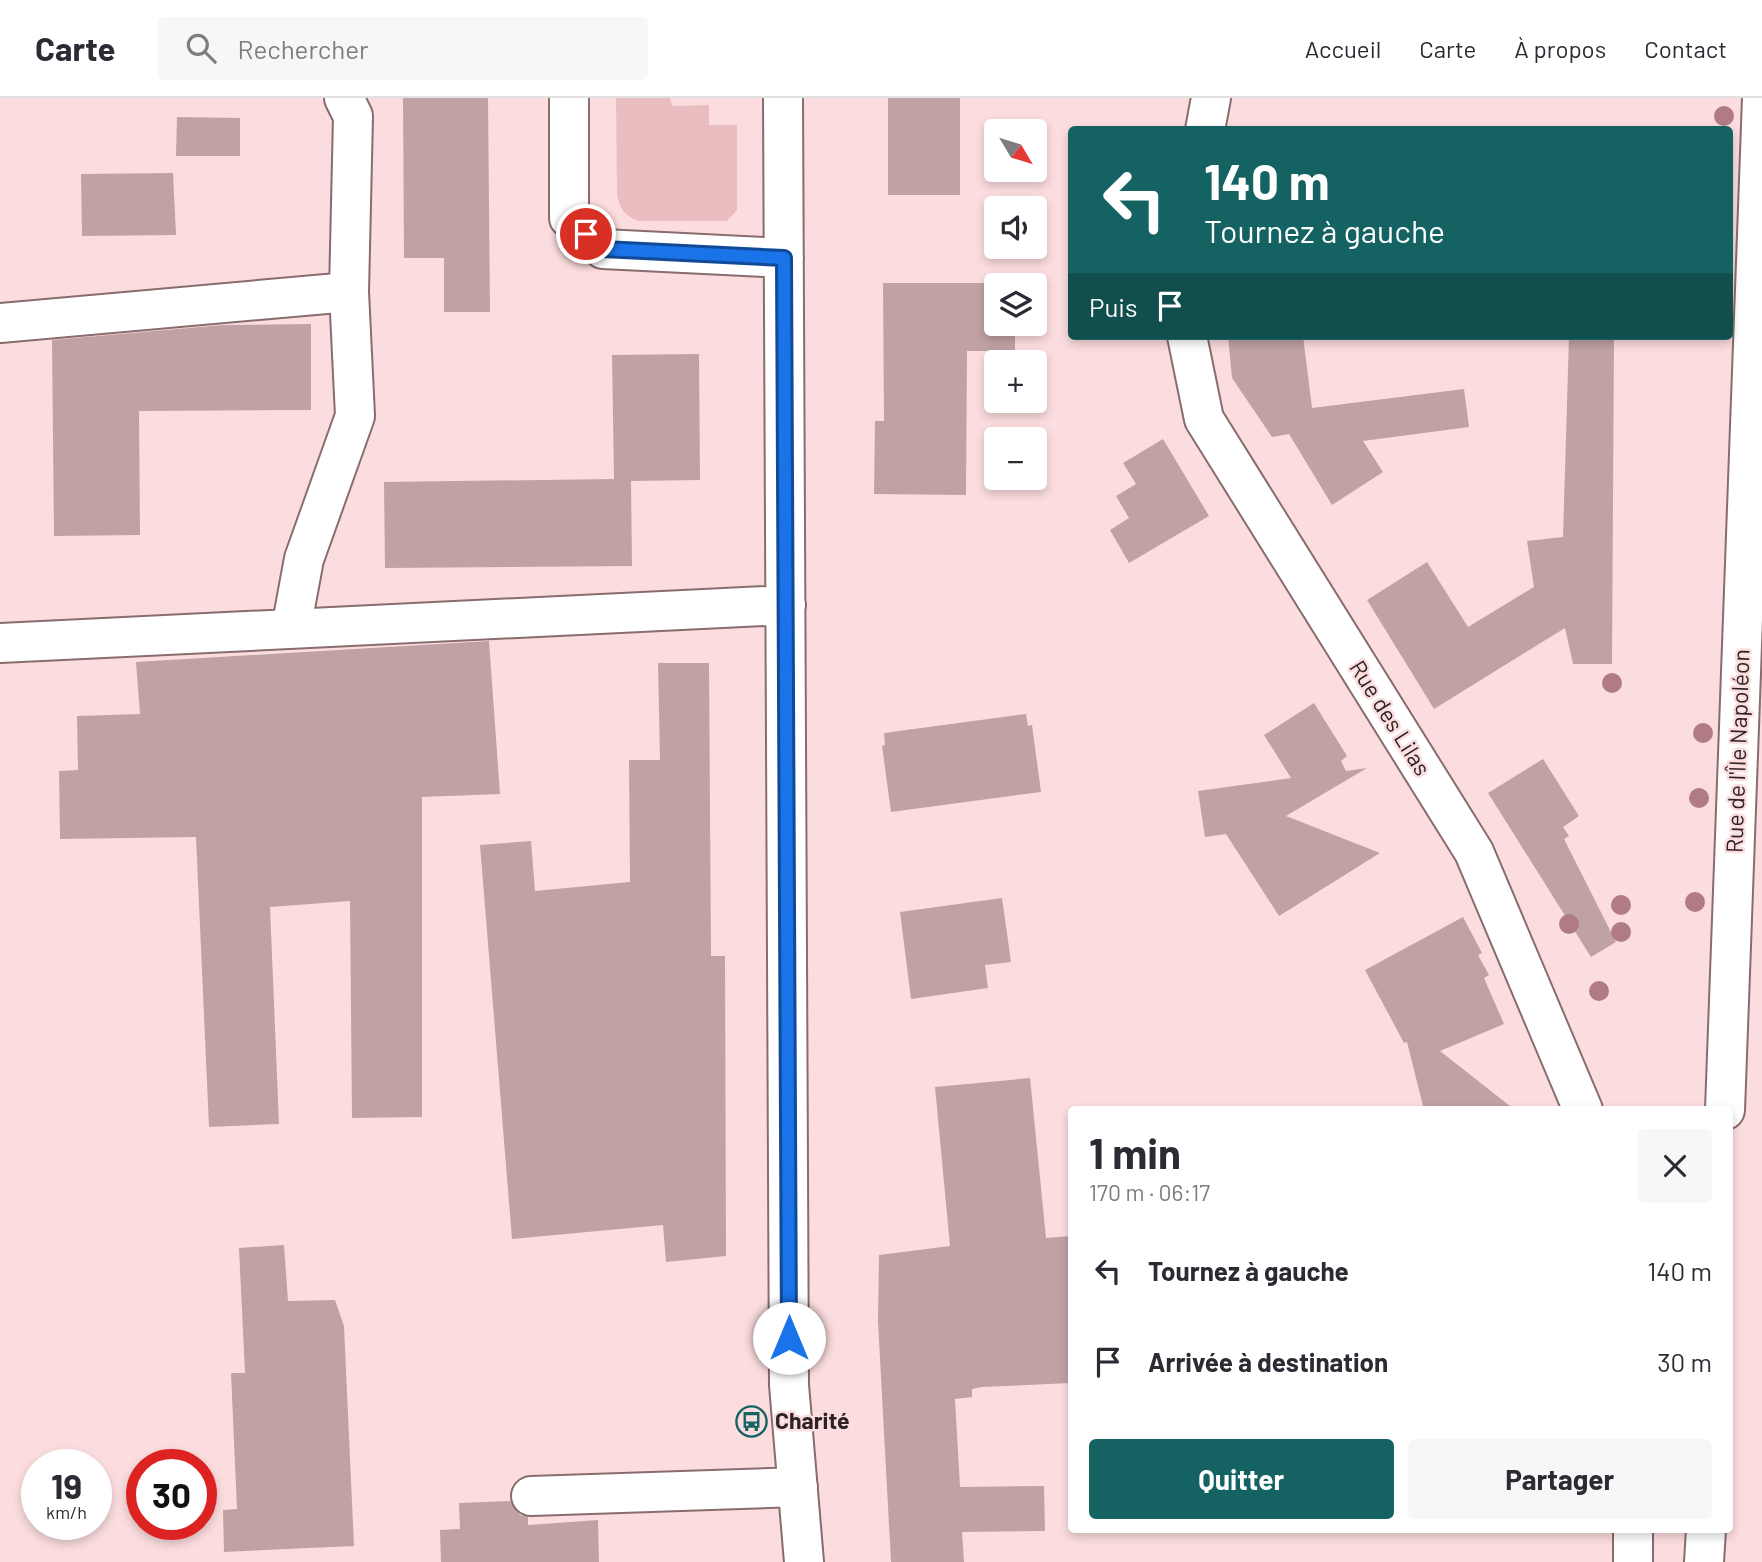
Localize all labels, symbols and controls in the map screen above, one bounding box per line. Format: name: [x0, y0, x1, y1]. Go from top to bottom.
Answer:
search box: [158, 17, 648, 80]
text: Carte: [35, 28, 116, 68]
icon: search: [182, 29, 220, 67]
text: Rechercher: [238, 33, 368, 64]
text: Accueil: [1305, 34, 1381, 63]
text: Carte: [1419, 34, 1476, 63]
text: À propos: [1514, 34, 1606, 63]
text: Contact: [1644, 34, 1727, 63]
north arrow: [984, 119, 1046, 182]
map controls: [984, 119, 1047, 490]
text: 140 m: [1204, 151, 1330, 210]
icon: left: [1089, 154, 1180, 245]
button: sound: [984, 196, 1047, 259]
pin: [556, 204, 616, 264]
text: Tournez à gauche: [1204, 211, 1445, 249]
icon: arrive: [567, 215, 605, 253]
button: layers: [984, 273, 1047, 336]
icon: arrive: [1151, 287, 1189, 325]
text: Puis: [1089, 291, 1137, 322]
button: +: [984, 350, 1047, 413]
button: −: [984, 427, 1047, 490]
street label: Rue de l'Île Napoléon: [1719, 649, 1755, 853]
street label: Rue des Lilas: [1344, 655, 1437, 780]
text: 1 min: [1089, 1127, 1181, 1177]
button: close: [1638, 1129, 1712, 1203]
text: 170 m · 06:17: [1089, 1178, 1210, 1206]
icon: left: [1089, 1252, 1127, 1290]
text: Tournez à gauche: [1148, 1255, 1349, 1286]
text: 140 m: [1647, 1255, 1712, 1286]
position arrow: [752, 1301, 826, 1375]
icon: arrive: [1089, 1343, 1127, 1381]
text: Arrivée à destination: [1148, 1346, 1388, 1377]
text: 30 m: [1657, 1346, 1712, 1377]
bus stop icon: Charité: [735, 1404, 769, 1438]
place label: Charité: [775, 1406, 849, 1434]
button: Quitter: [1089, 1439, 1394, 1519]
button: Partager: [1408, 1439, 1712, 1519]
speed limit sign: 30: [126, 1449, 217, 1540]
text: 19: [51, 1464, 82, 1506]
text: km/h: [46, 1501, 87, 1523]

